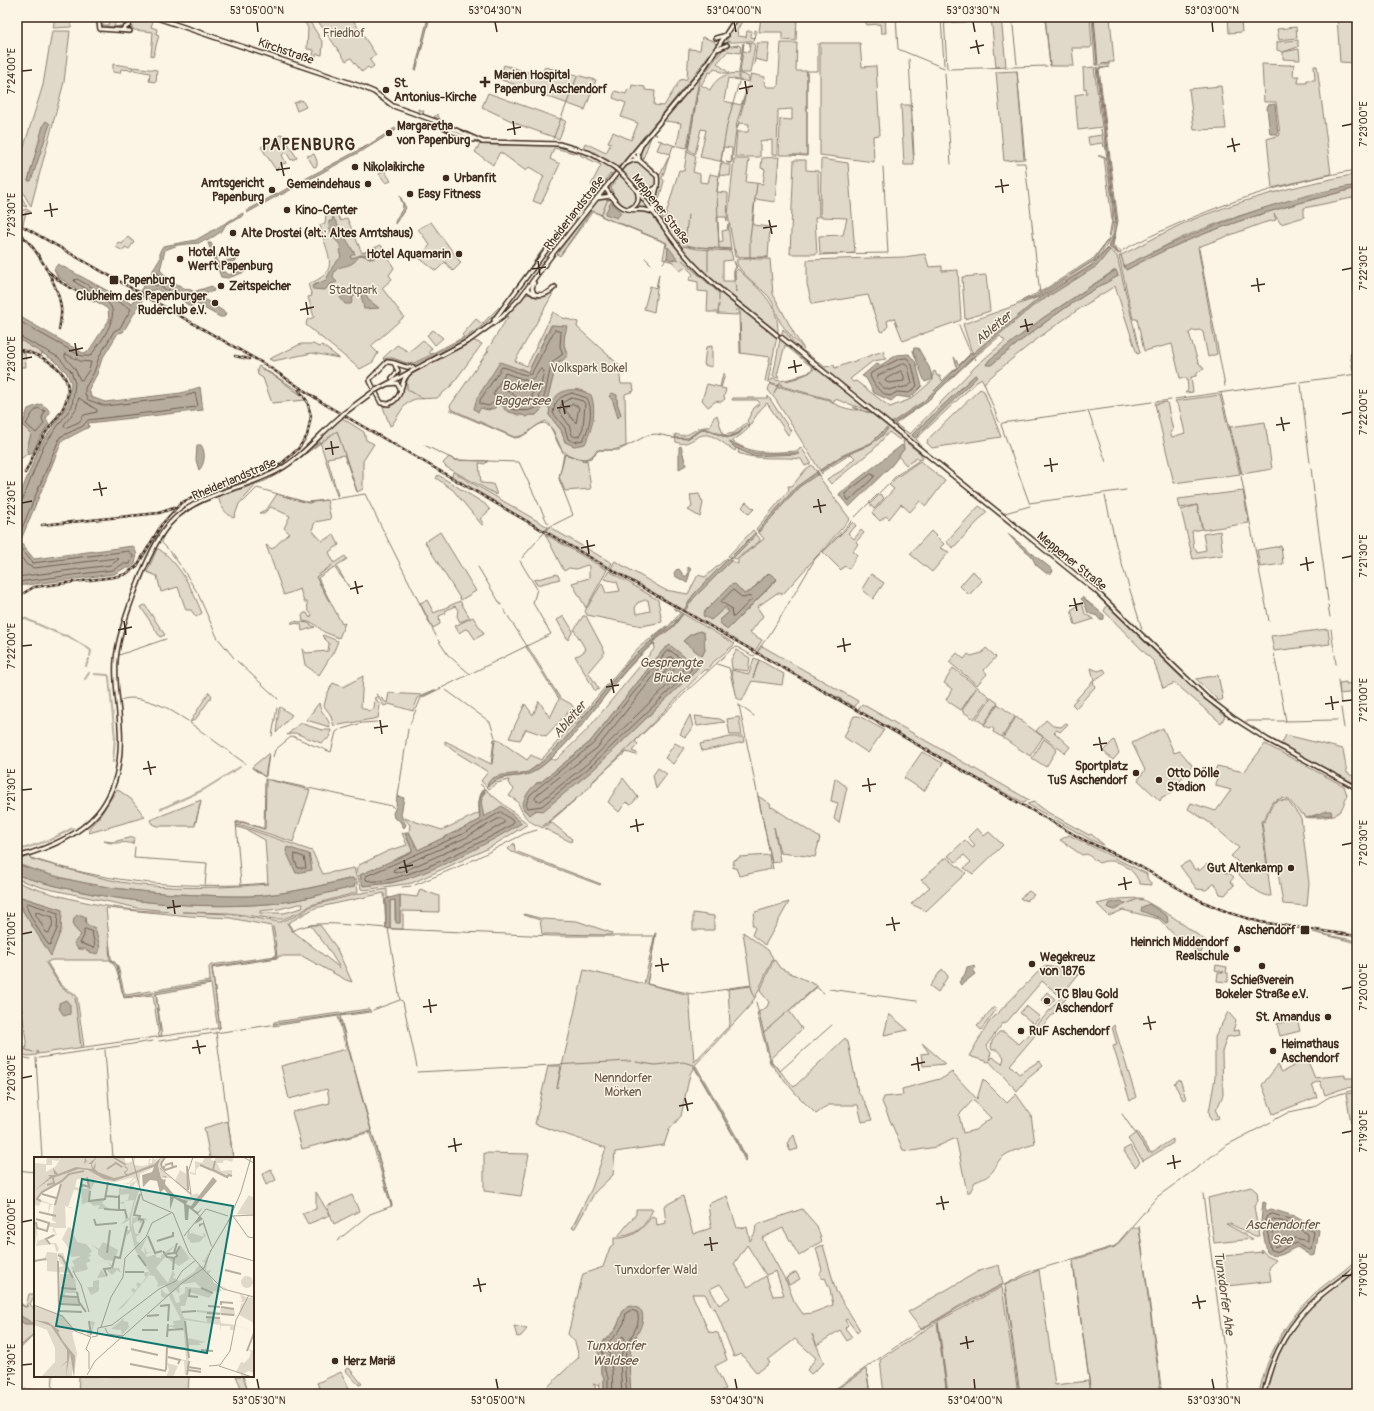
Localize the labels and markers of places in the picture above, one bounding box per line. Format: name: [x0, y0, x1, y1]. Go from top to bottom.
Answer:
place label: Marien Hospital Papenburg Aschendorf: [494, 68, 607, 97]
place label: St. Antonius-Kirche: [394, 76, 477, 105]
marker: Marien Hospital Papenburg Aschendorf: [479, 76, 491, 88]
marker: St. Antonius-Kirche: [381, 85, 391, 95]
place label: Margaretha von Papenburg: [396, 119, 470, 148]
marker: Margaretha von Papenburg: [384, 128, 394, 138]
place label: Nikolaikirche: [363, 160, 425, 175]
marker: Nikolaikirche: [350, 162, 360, 172]
place label: Urbanfit: [454, 171, 497, 186]
marker: Urbanfit: [441, 173, 451, 183]
place label: Amtsgericht Papenburg: [201, 176, 265, 205]
place label: Gemeindehaus: [287, 177, 361, 192]
marker: Gemeindehaus: [363, 179, 373, 189]
marker: Amtsgericht Papenburg: [267, 185, 277, 195]
place label: Easy Fitness: [418, 187, 481, 202]
marker: Easy Fitness: [405, 189, 415, 199]
place label: Kino-Center: [295, 203, 358, 218]
marker: Kino-Center: [282, 205, 292, 215]
place label: Alte Drostei (alt.: Altes Amtshaus): [241, 226, 414, 241]
marker: Alte Drostei (alt.: Altes Amtshaus): [228, 228, 238, 238]
place label: Hotel Alte Werft Papenburg: [188, 245, 273, 274]
place label: Hotel Aquamarin: [366, 247, 451, 262]
marker: Hotel Aquamarin: [454, 249, 464, 259]
marker: Hotel Alte Werft Papenburg: [175, 254, 185, 264]
place label: Papenburg: [123, 273, 175, 288]
marker: Papenburg: [108, 274, 120, 286]
place label: Zeitspeicher: [229, 279, 292, 294]
marker: Zeitspeicher: [216, 281, 226, 291]
place label: Clubheim des Papenburger Ruderclub e.V.: [76, 289, 208, 318]
marker: Clubheim des Papenburger Ruderclub e.V.: [210, 298, 220, 308]
place label: Sportplatz TuS Aschendorf: [1046, 759, 1129, 788]
place label: Otto Dölle Stadion: [1167, 766, 1220, 795]
marker: Sportplatz TuS Aschendorf: [1131, 768, 1141, 778]
marker: Otto Dölle Stadion: [1154, 775, 1164, 785]
place label: Gut Altenkamp: [1207, 861, 1283, 876]
marker: Gut Altenkamp: [1286, 863, 1296, 873]
place label: Aschendorf: [1237, 923, 1296, 938]
marker: Aschendorf: [1299, 924, 1311, 936]
place label: Heinrich Middendorf Realschule: [1130, 935, 1230, 964]
marker: Heinrich Middendorf Realschule: [1232, 944, 1242, 954]
place label: Wegekreuz von 1876: [1039, 950, 1096, 979]
marker: Wegekreuz von 1876: [1027, 959, 1037, 969]
marker: Schießverein Bokeler Straße e.V.: [1257, 961, 1267, 971]
place label: Schießverein Bokeler Straße e.V.: [1215, 973, 1309, 1002]
place label: TC Blau Gold Aschendorf: [1054, 987, 1119, 1016]
marker: TC Blau Gold Aschendorf: [1042, 996, 1052, 1006]
place label: St. Amandus: [1255, 1010, 1321, 1025]
marker: St. Amandus: [1323, 1012, 1333, 1022]
place label: RuF Aschendorf: [1029, 1024, 1111, 1039]
marker: RuF Aschendorf: [1016, 1026, 1026, 1036]
place label: Heimathaus Aschendorf: [1281, 1037, 1340, 1066]
marker: Heimathaus Aschendorf: [1268, 1046, 1278, 1056]
place label: Herz Mariä: [343, 1354, 396, 1369]
marker: Herz Mariä: [330, 1356, 340, 1366]

